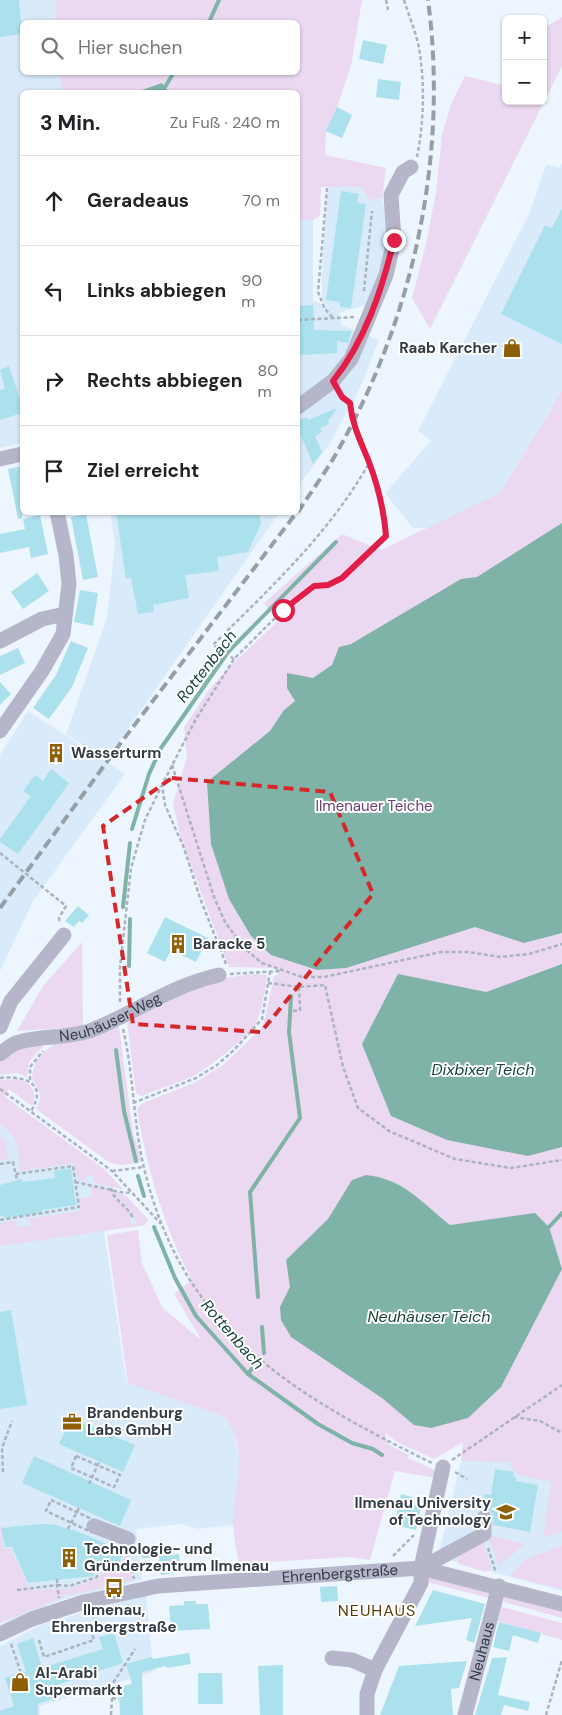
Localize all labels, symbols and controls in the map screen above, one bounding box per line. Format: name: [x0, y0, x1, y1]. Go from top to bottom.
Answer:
map controls: [502, 15, 547, 105]
button: +: [502, 15, 547, 60]
search box: [20, 20, 300, 75]
icon: search: [38, 34, 66, 62]
text: Hier suchen: [78, 35, 182, 60]
button: −: [502, 60, 547, 105]
text: 3 Min.: [40, 109, 100, 137]
text: Zu Fuß · 240 m: [170, 112, 280, 133]
icon: ahead: [40, 187, 68, 215]
text: Geradeaus: [87, 188, 189, 213]
text: 70 m: [242, 190, 280, 211]
route end: [383, 229, 406, 252]
text: 90 m: [241, 270, 262, 312]
icon: left: [40, 277, 68, 305]
text: Links abbiegen: [87, 278, 226, 303]
shop icon: Raab Karcher: [501, 337, 523, 359]
place label: Raab Karcher: [399, 338, 497, 358]
text: 80 m: [257, 360, 278, 402]
icon: right: [40, 367, 68, 395]
text: Rechts abbiegen: [87, 368, 242, 393]
icon: arrive: [40, 457, 68, 485]
text: Ziel erreicht: [87, 458, 199, 483]
route start: [272, 599, 295, 622]
water label: Rottenbach: [172, 626, 241, 707]
building icon: Wasserturm: [45, 742, 67, 764]
place label: Wasserturm: [71, 743, 161, 763]
park label: Ilmenauer Teiche: [315, 796, 433, 816]
building icon: Baracke 5: [167, 933, 189, 955]
place label: Baracke 5: [193, 934, 265, 954]
street label: Neuhäuser Weg: [58, 988, 165, 1046]
water label: Dixbixer Teich: [432, 1059, 534, 1080]
water label: Rottenbach: [196, 1295, 269, 1374]
water label: Neuhäuser Teich: [367, 1306, 491, 1327]
place label: Brandenburg Labs GmbH: [87, 1403, 183, 1440]
office icon: Brandenburg Labs GmbH: [61, 1411, 83, 1433]
place label: Ilmenau University of Technology: [354, 1493, 491, 1530]
school or university icon: Ilmenau University of Technology: [495, 1501, 517, 1523]
place label: Technologie- und Gründerzentrum Ilmenau: [84, 1539, 269, 1576]
building icon: Technologie- und Gründerzentrum Ilmenau: [58, 1547, 80, 1569]
street label: Ehrenbergstraße: [281, 1560, 399, 1588]
bus stop icon: Ilmenau, Ehrenbergstraße: [103, 1577, 125, 1599]
place label: Ilmenau, Ehrenbergstraße: [52, 1600, 176, 1637]
district label: NEUHAUS: [338, 1600, 416, 1621]
street label: Neuhaus: [464, 1619, 499, 1683]
place label: Al-Arabi Supermarkt: [35, 1663, 123, 1700]
shop icon: Al-Arabi Supermarkt: [9, 1671, 31, 1693]

